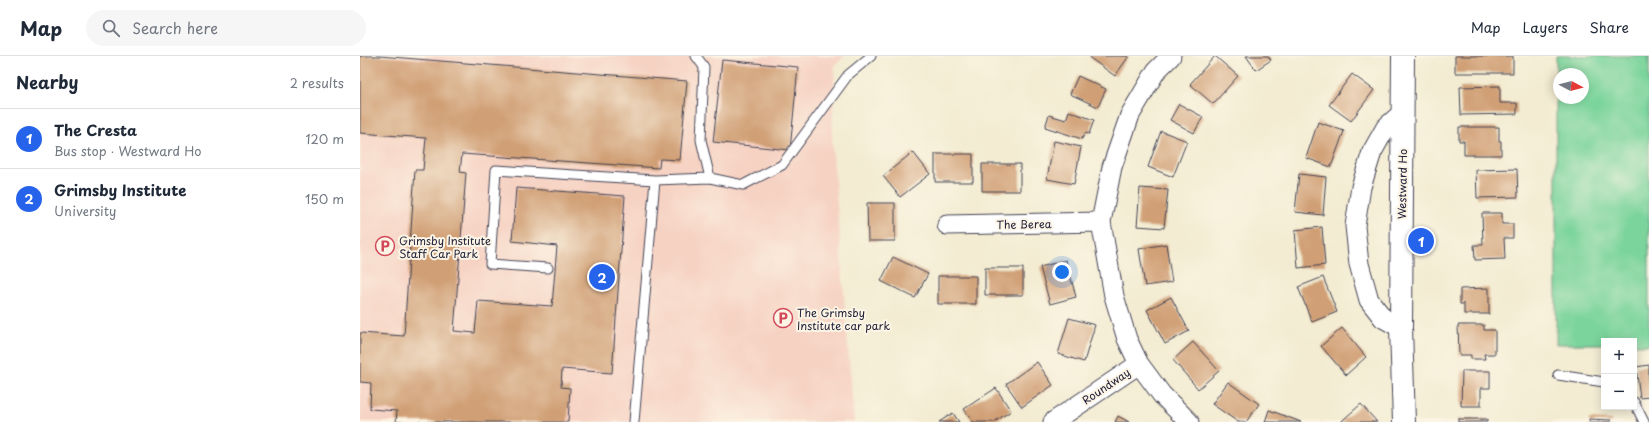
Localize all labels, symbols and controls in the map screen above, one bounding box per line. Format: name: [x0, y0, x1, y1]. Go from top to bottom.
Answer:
search box: [86, 10, 366, 46]
text: Map: [20, 14, 62, 42]
text: Search here: [132, 16, 218, 39]
icon: search: [100, 17, 122, 39]
text: Map: [1471, 17, 1501, 38]
text: Layers: [1523, 17, 1568, 38]
text: Share: [1590, 17, 1629, 38]
north arrow: [1553, 68, 1589, 104]
text: Nearby: [16, 69, 78, 95]
text: 2 results: [290, 73, 344, 92]
text: The Cresta: [54, 118, 137, 141]
text: 1: [26, 129, 32, 148]
text: 120 m: [305, 129, 344, 148]
text: Bus stop · Westward Ho: [54, 141, 201, 160]
street label: Westward Ho: [1393, 149, 1411, 219]
text: Grimsby Institute: [54, 178, 187, 201]
text: 2: [24, 189, 34, 208]
text: 150 m: [305, 189, 344, 208]
text: University: [54, 201, 116, 220]
street label: The Berea: [996, 215, 1052, 233]
pin: 1: [1408, 226, 1434, 256]
place label: Grimsby Institute Staff Car Park: [399, 232, 491, 262]
parking icon: Grimsby Institute Staff Car Park: [374, 235, 396, 257]
pin: 2: [589, 262, 615, 292]
your location: [1052, 262, 1072, 282]
place label: The Grimsby Institute car park: [797, 304, 890, 334]
parking icon: The Grimsby Institute car park: [772, 307, 794, 329]
map controls: [1601, 338, 1637, 410]
button: +: [1601, 338, 1637, 374]
street label: Roundway: [1079, 364, 1133, 408]
button: −: [1601, 374, 1637, 410]

